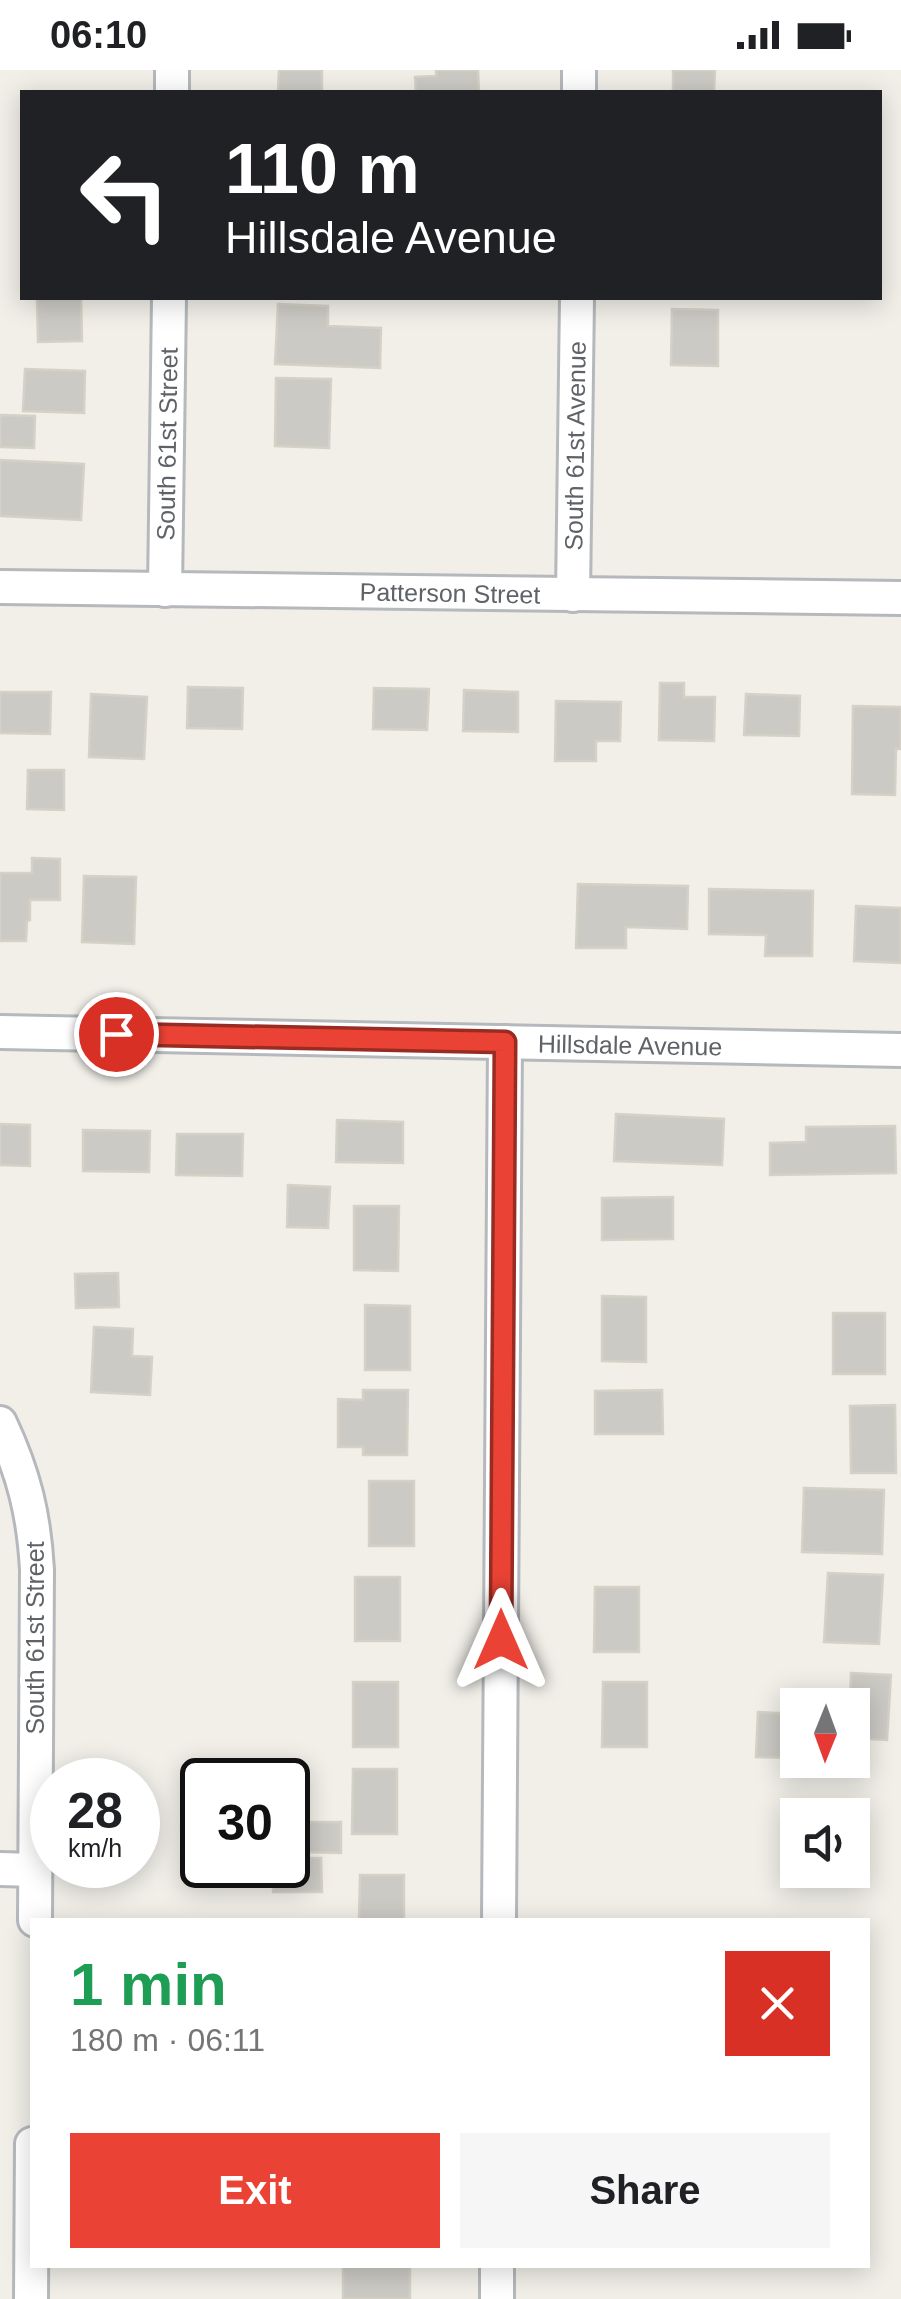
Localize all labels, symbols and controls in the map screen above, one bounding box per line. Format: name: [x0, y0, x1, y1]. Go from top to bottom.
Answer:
text: 06:10: [50, 14, 147, 56]
icon: left: [60, 130, 190, 260]
text: 110 m: [225, 130, 420, 208]
text: Hillsdale Avenue: [225, 212, 557, 263]
street label: South 61st Avenue: [559, 341, 591, 551]
street label: South 61st Street: [151, 347, 183, 541]
street label: Patterson Street: [359, 577, 541, 609]
pin: [74, 992, 159, 1077]
icon: arrive: [89, 1007, 144, 1062]
street label: Hillsdale Avenue: [538, 1029, 722, 1061]
street label: South 61st Street: [21, 1541, 49, 1735]
position arrow: [449, 1588, 553, 1692]
north arrow: [780, 1688, 870, 1778]
map controls: [780, 1688, 870, 1888]
speed limit sign: 30: [180, 1758, 310, 1888]
text: 28: [67, 1783, 123, 1839]
button: sound: [780, 1798, 870, 1888]
text: km/h: [68, 1834, 122, 1862]
text: 1 min: [70, 1951, 227, 2018]
button: close: [725, 1951, 830, 2056]
text: 180 m · 06:11: [70, 2022, 265, 2058]
button: Exit: [70, 2133, 440, 2248]
button: Share: [460, 2133, 830, 2248]

